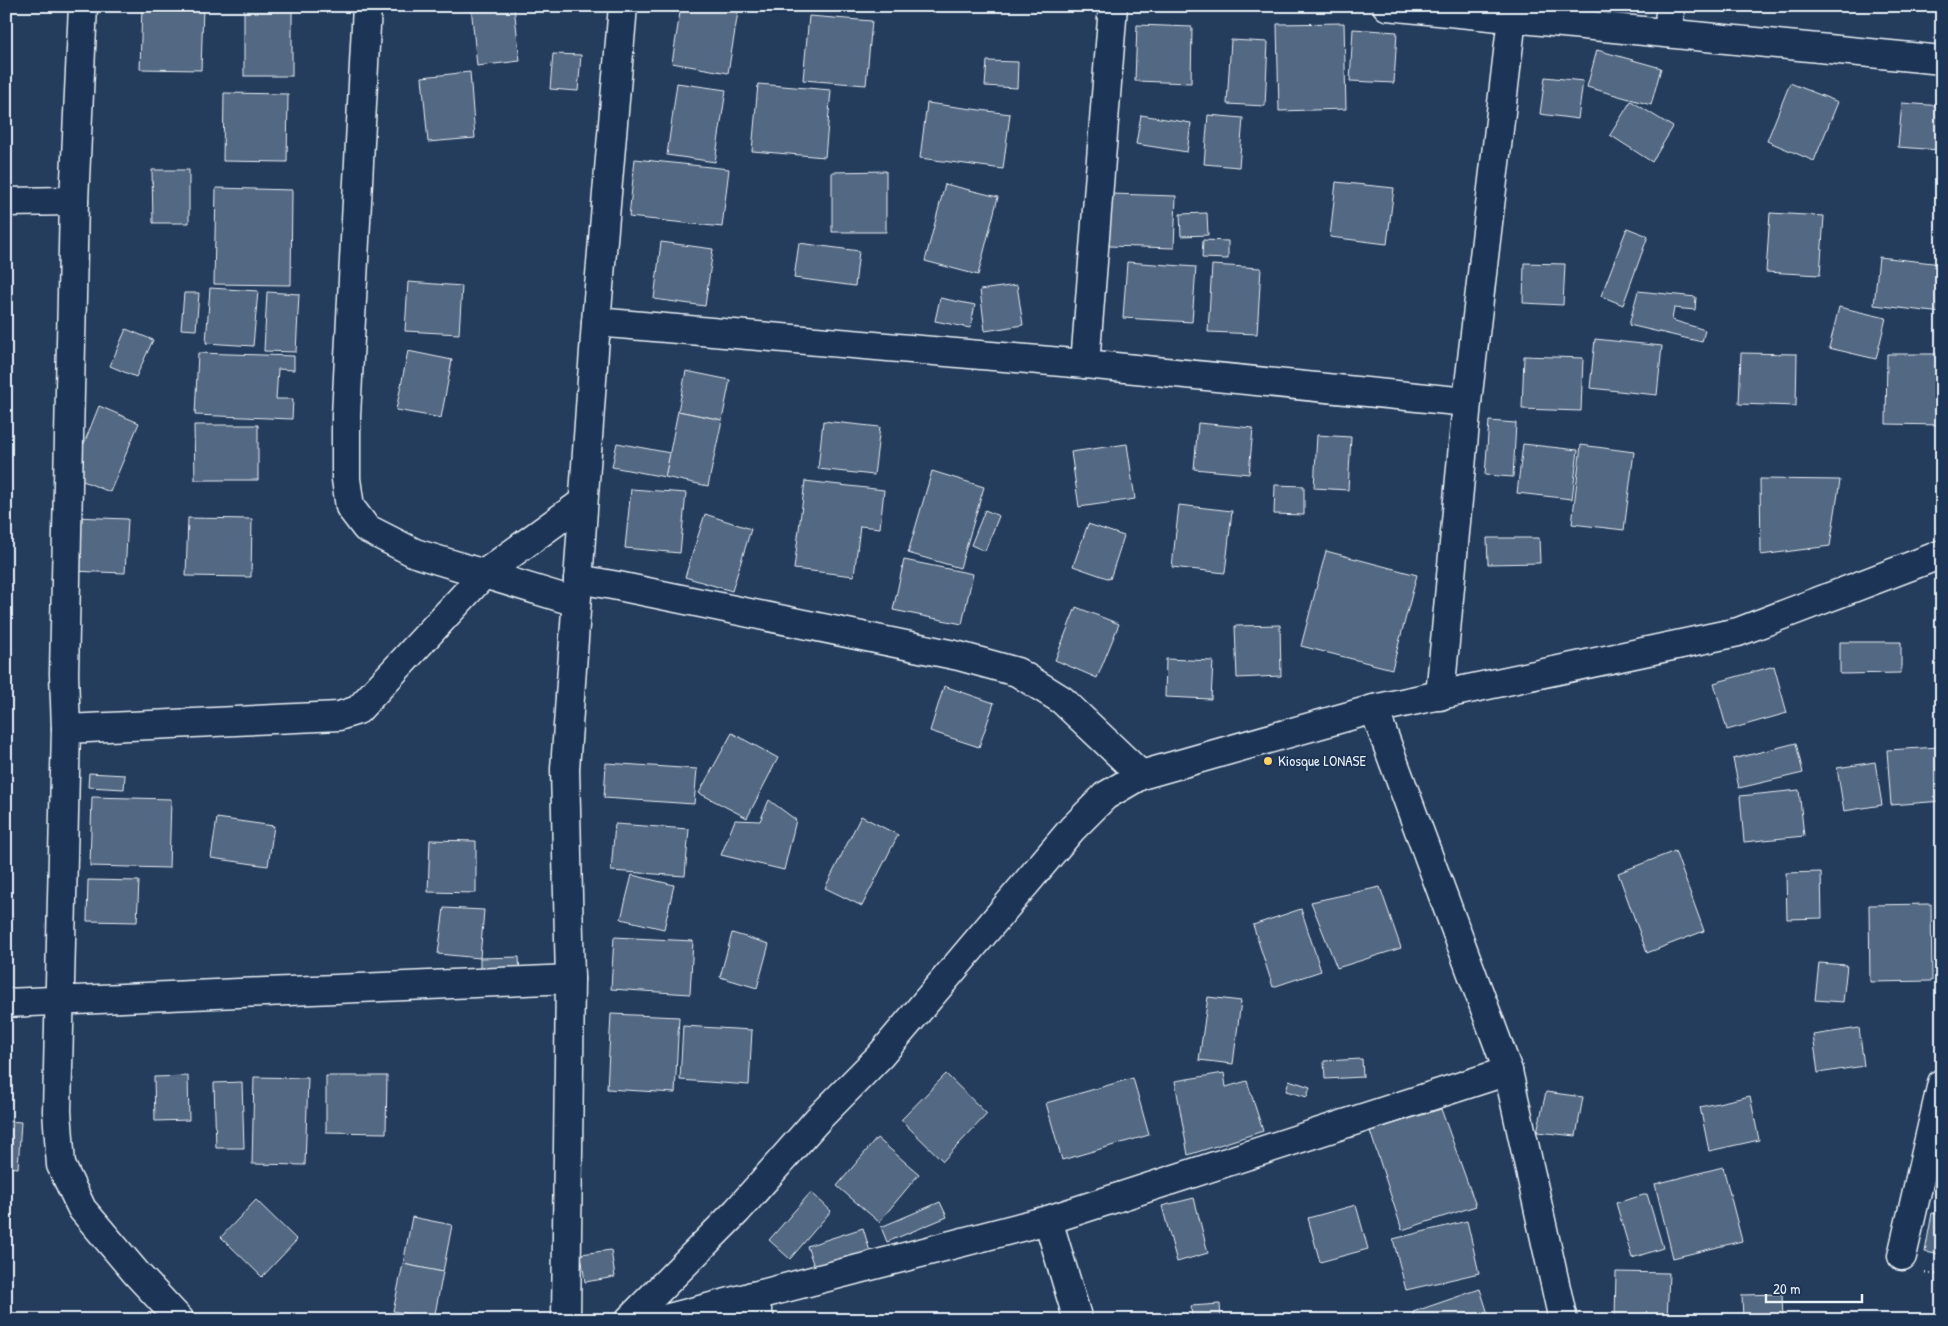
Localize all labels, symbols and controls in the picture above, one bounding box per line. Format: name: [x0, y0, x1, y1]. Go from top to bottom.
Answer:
place label: Kiosque LONASE: [1278, 750, 1366, 771]
marker: Kiosque LONASE: [1262, 755, 1274, 767]
scale bar: [1766, 1271, 1862, 1303]
text: 20 m: [1773, 1278, 1800, 1299]

